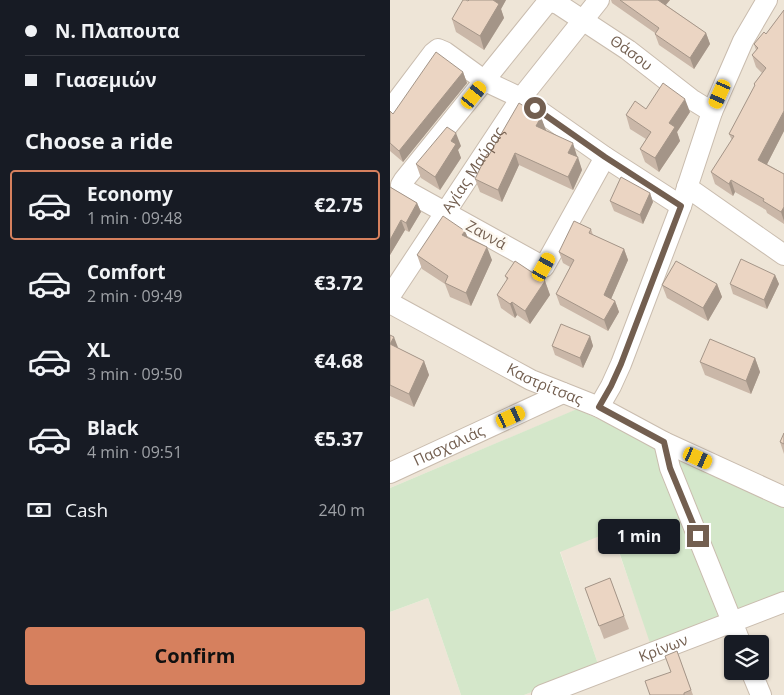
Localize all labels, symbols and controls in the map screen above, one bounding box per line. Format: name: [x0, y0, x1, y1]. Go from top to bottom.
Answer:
text: Ν. Πλαπουτα: [55, 18, 180, 44]
street label: Θάσου: [606, 30, 657, 75]
text: Γιασεμιών: [55, 67, 157, 93]
car: [707, 77, 732, 111]
car: [458, 79, 489, 111]
route start: [524, 97, 546, 119]
street label: Αγίας Μαύρας: [437, 122, 508, 217]
text: Choose a ride: [25, 125, 173, 155]
text: Economy: [87, 181, 173, 207]
icon: car: [27, 183, 72, 228]
text: €2.75: [314, 192, 363, 218]
text: 1 min · 09:48: [87, 207, 182, 229]
street label: Ζαννά: [463, 215, 510, 253]
car: [530, 250, 557, 284]
text: Comfort: [87, 259, 166, 285]
icon: car: [27, 261, 72, 306]
text: €3.72: [314, 270, 363, 296]
text: 2 min · 09:49: [87, 285, 182, 307]
text: XL: [87, 337, 110, 363]
icon: car: [27, 339, 72, 384]
text: €4.68: [314, 348, 363, 374]
street label: Καστρίτσας: [504, 358, 586, 409]
text: 3 min · 09:50: [87, 363, 182, 385]
car: [494, 404, 527, 430]
text: Black: [87, 415, 139, 441]
icon: car: [27, 417, 72, 462]
street label: Πασχαλιάς: [410, 420, 487, 470]
text: €5.37: [314, 426, 363, 452]
text: 4 min · 09:51: [87, 441, 182, 463]
car: [681, 445, 714, 471]
icon: cash: [25, 496, 53, 524]
text: Cash: [65, 497, 108, 523]
text: 240 m: [319, 499, 365, 521]
callout: 1 min: [598, 518, 680, 554]
text: 1 min: [617, 525, 661, 547]
route end: [687, 525, 709, 547]
button: Confirm: [25, 627, 365, 685]
street label: Κρίνων: [636, 629, 690, 666]
map controls: [724, 635, 769, 680]
button: layers: [724, 635, 769, 680]

